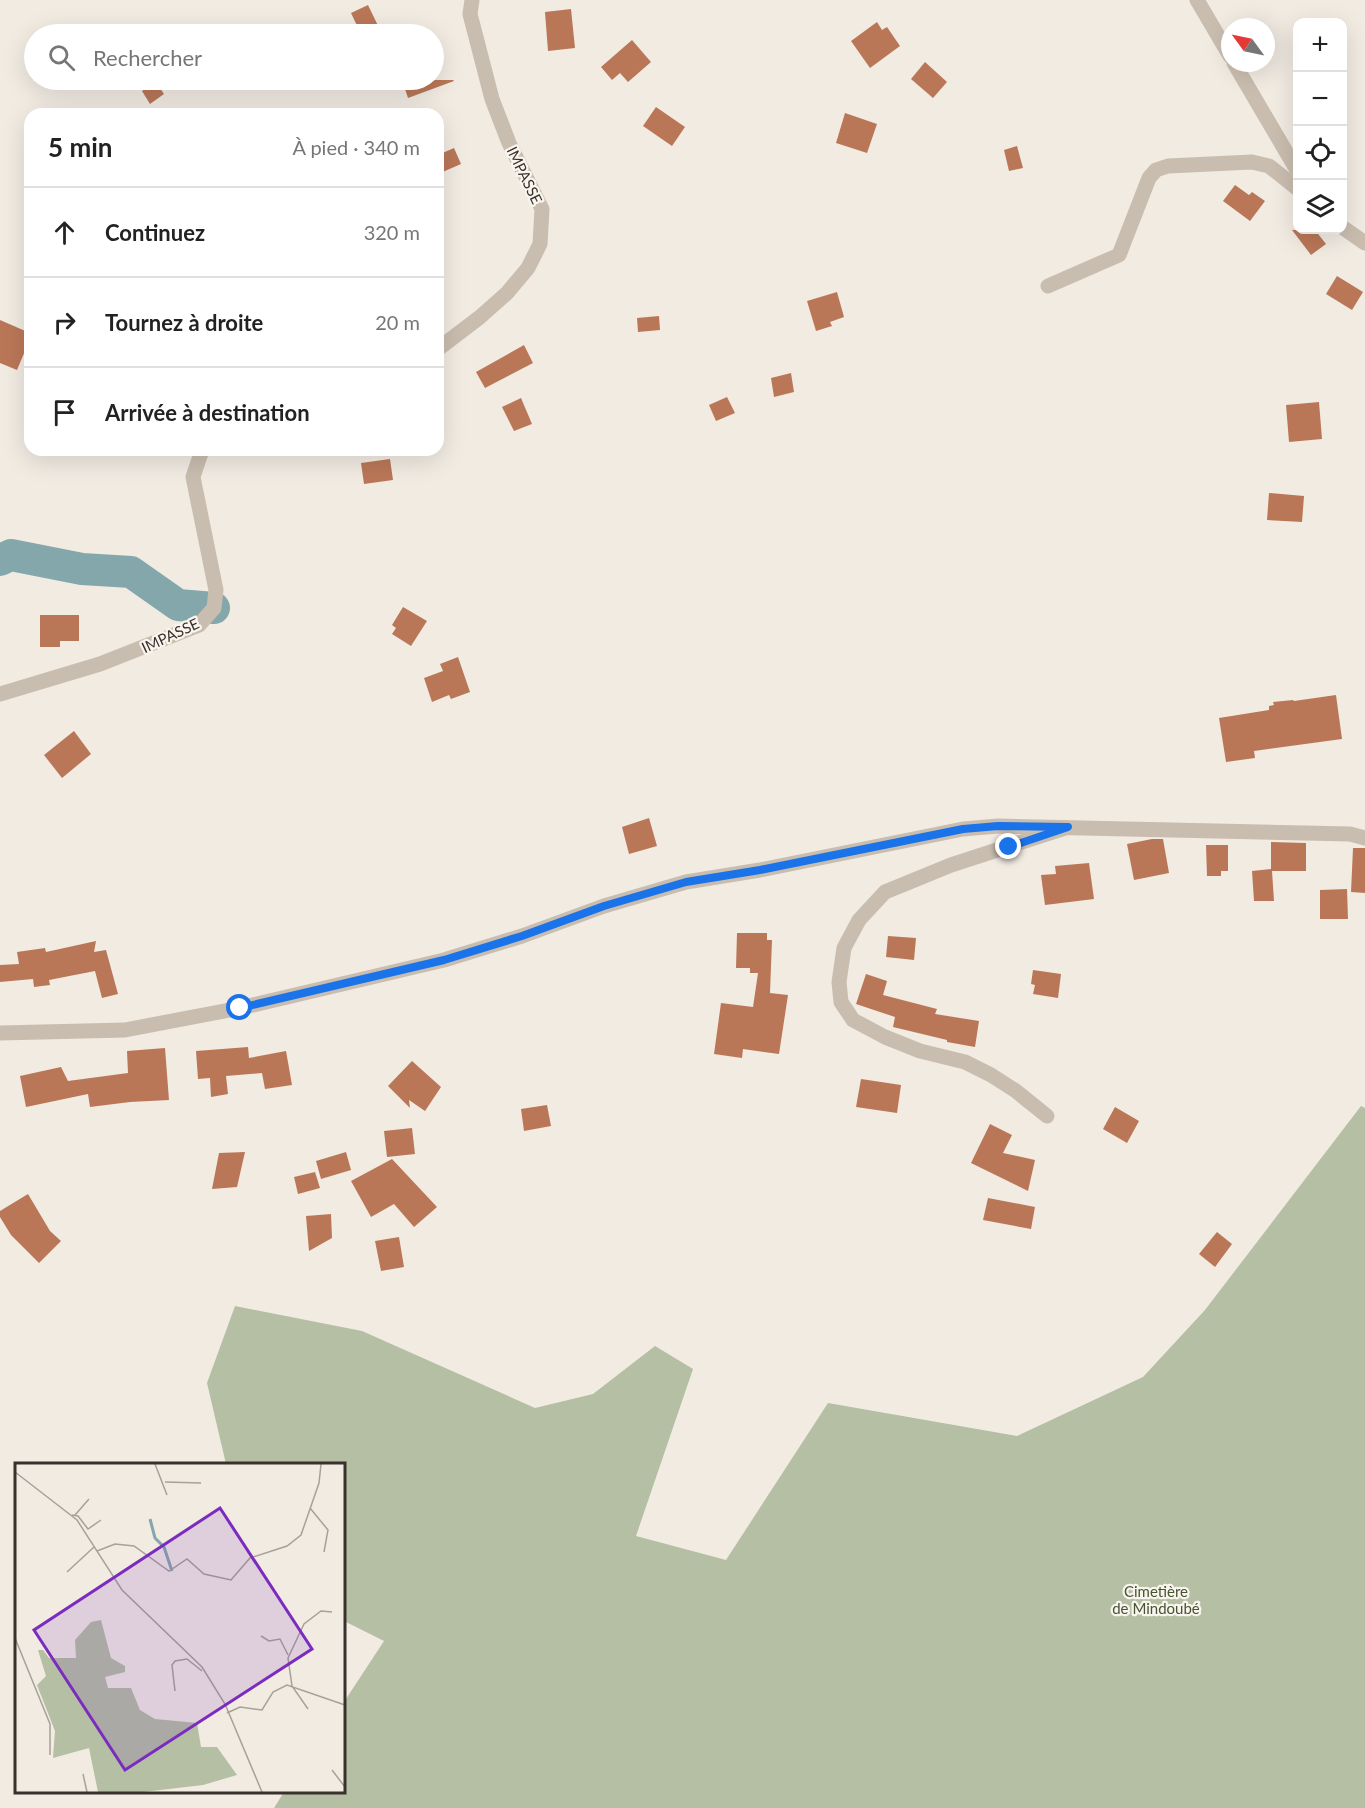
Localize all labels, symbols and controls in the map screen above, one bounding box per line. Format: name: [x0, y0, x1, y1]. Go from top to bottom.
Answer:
north arrow: [1221, 18, 1275, 72]
map controls: [1293, 18, 1347, 234]
button: +: [1293, 18, 1347, 72]
search box: [24, 24, 444, 90]
icon: search: [45, 41, 78, 74]
text: Rechercher: [93, 44, 202, 71]
button: −: [1293, 72, 1347, 126]
button: locate: [1293, 126, 1347, 180]
text: 5 min: [48, 131, 112, 163]
text: À pied · 340 m: [292, 135, 420, 159]
street label: IMPASSE: [503, 143, 547, 207]
button: layers: [1293, 180, 1347, 234]
icon: ahead: [48, 216, 81, 249]
text: Continuez: [105, 219, 205, 246]
text: 320 m: [364, 220, 420, 244]
icon: right: [48, 306, 81, 339]
text: Tournez à droite: [105, 309, 263, 336]
text: 20 m: [375, 310, 420, 334]
icon: arrive: [48, 396, 81, 429]
text: Arrivée à destination: [105, 399, 310, 426]
street label: IMPASSE: [138, 614, 202, 656]
route end: [995, 833, 1021, 859]
route start: [226, 994, 252, 1020]
inset map: [15, 1463, 345, 1793]
park label: Cimetière de Mindoubé: [1112, 1582, 1200, 1617]

